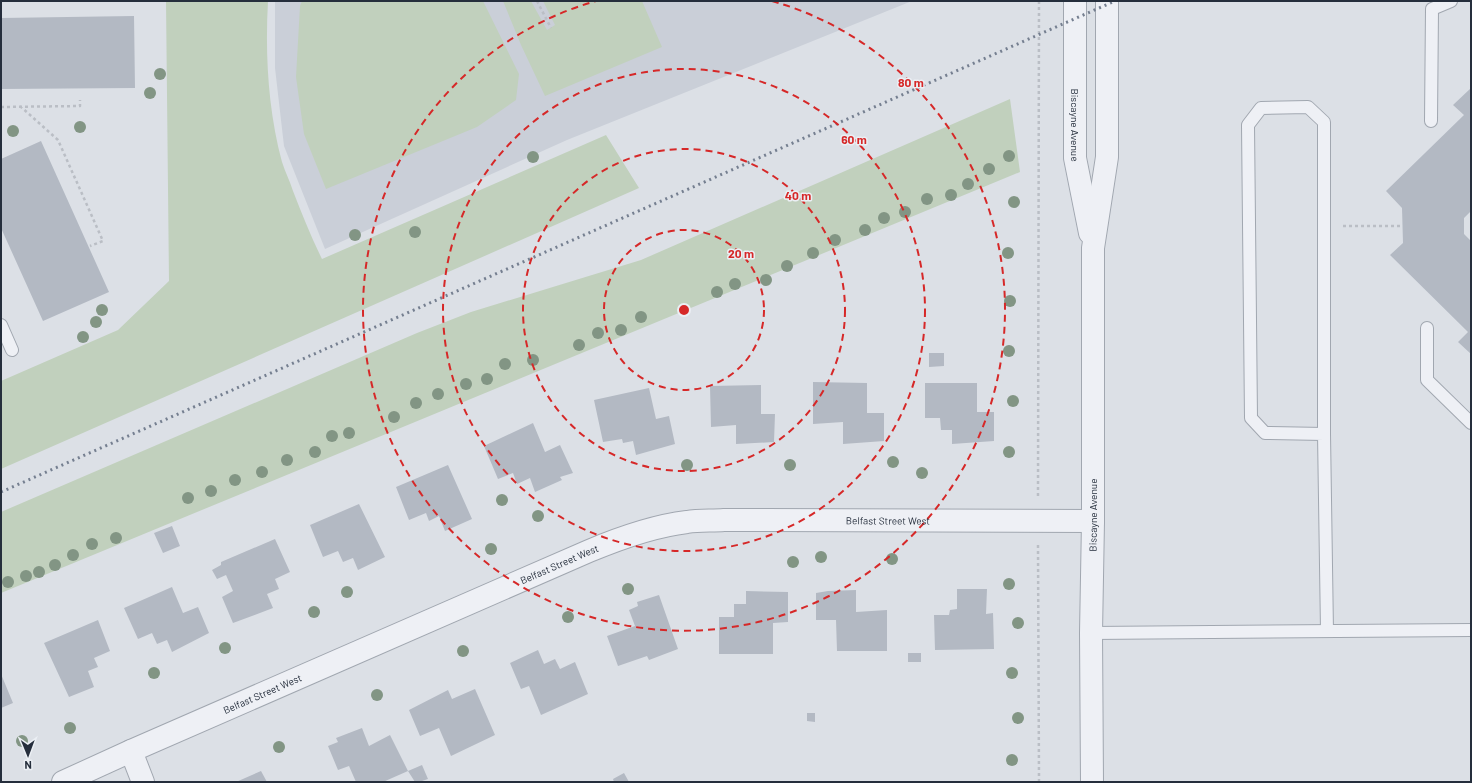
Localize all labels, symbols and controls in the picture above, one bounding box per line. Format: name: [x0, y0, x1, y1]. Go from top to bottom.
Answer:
text: 80 m: [898, 75, 924, 89]
street label: Biscayne Avenue: [1069, 88, 1082, 163]
text: 60 m: [841, 132, 867, 146]
text: 40 m: [785, 188, 811, 202]
text: 20 m: [728, 246, 754, 260]
centre of rings: [677, 303, 691, 317]
street label: Biscayne Avenue: [1086, 478, 1099, 552]
street label: Belfast Street West: [846, 514, 930, 527]
street label: Belfast Street West: [518, 542, 600, 586]
street label: Belfast Street West: [221, 671, 304, 716]
north arrow: [8, 735, 48, 775]
text: N: [24, 759, 32, 772]

